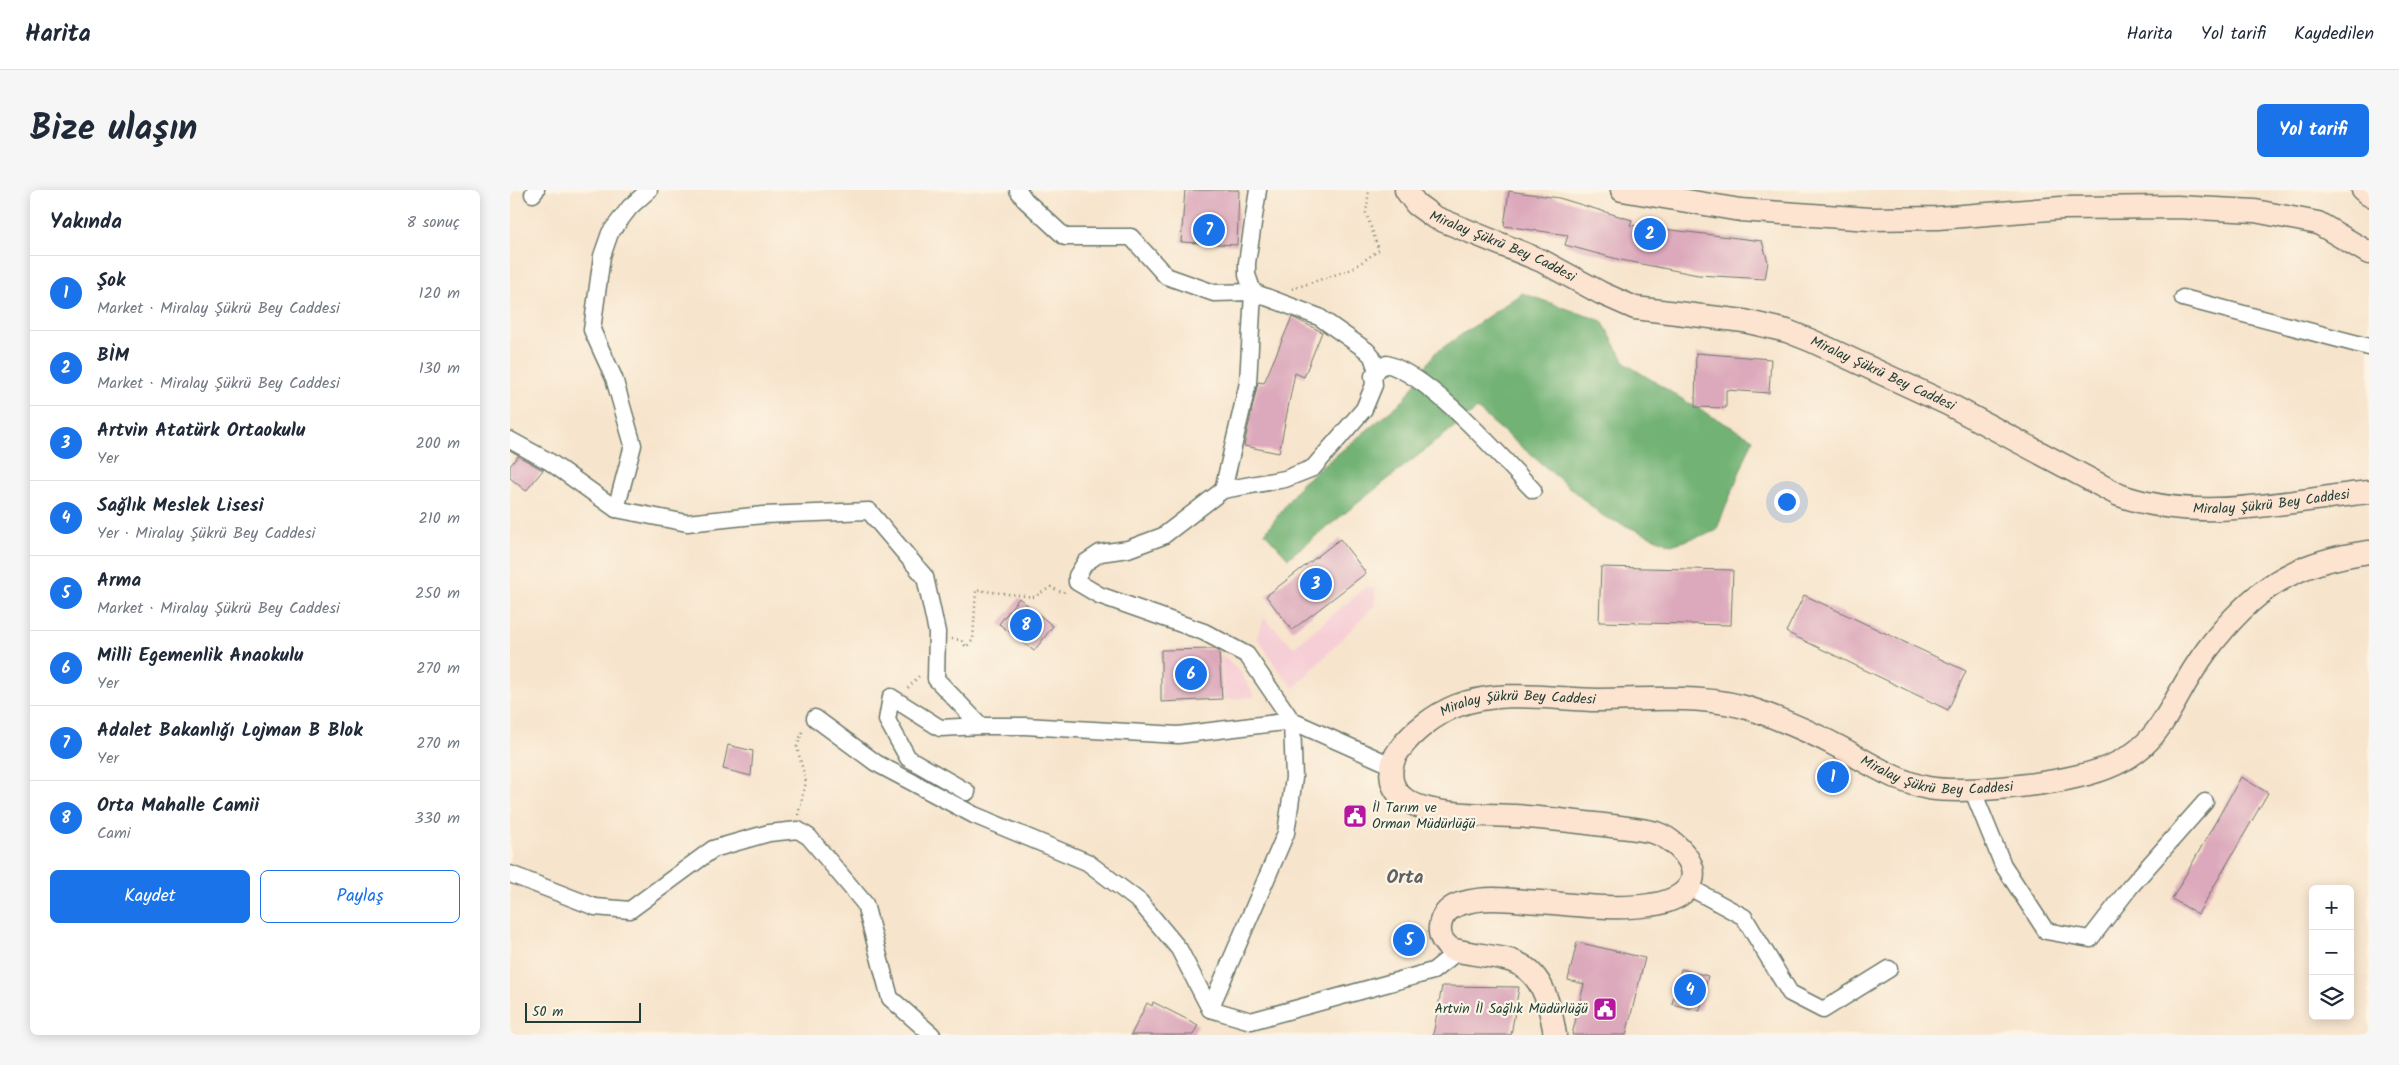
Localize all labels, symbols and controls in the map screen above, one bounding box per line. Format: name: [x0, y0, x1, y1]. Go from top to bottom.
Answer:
text: Harita: [25, 15, 91, 54]
text: Harita: [2127, 20, 2173, 49]
text: Yol tarifi: [2201, 20, 2266, 49]
text: Kaydedilen: [2294, 20, 2374, 49]
text: Bize ulaşın: [30, 102, 197, 158]
button: Yol tarifi: [2257, 104, 2369, 157]
street label: Miralay Şükrü Bey Caddesi: [1426, 205, 1580, 289]
text: Yakında: [50, 206, 122, 239]
text: 8 sonuç: [407, 210, 460, 235]
pin: 7: [1193, 211, 1225, 249]
pin: 2: [1634, 215, 1666, 253]
text: Şok: [97, 266, 125, 296]
text: 1: [64, 281, 68, 306]
text: 120 m: [419, 281, 460, 306]
text: Market · Miralay Şükrü Bey Caddesi: [97, 296, 340, 321]
street label: Miralay Şükrü Bey Caddesi: [1806, 331, 1960, 417]
text: BİM: [97, 341, 129, 371]
text: 2: [61, 356, 71, 381]
text: 130 m: [419, 356, 460, 381]
text: Market · Miralay Şükrü Bey Caddesi: [97, 371, 340, 396]
text: Artvin Atatürk Ortaokulu: [97, 416, 305, 446]
text: 3: [62, 431, 70, 456]
text: 200 m: [416, 431, 460, 456]
text: Yer: [97, 446, 119, 471]
street label: Miralay Şükrü Bey Caddesi: [2193, 483, 2352, 520]
your location: [1774, 489, 1800, 515]
text: Sağlık Meslek Lisesi: [97, 491, 264, 521]
text: 4: [62, 506, 70, 531]
text: 210 m: [419, 506, 460, 531]
text: Yer · Miralay Şükrü Bey Caddesi: [97, 521, 315, 546]
pin: 3: [1300, 565, 1332, 603]
text: Arma: [97, 566, 141, 596]
text: 5: [62, 581, 70, 606]
text: 250 m: [415, 581, 460, 606]
text: Market · Miralay Şükrü Bey Caddesi: [97, 596, 340, 621]
pin: 8: [1010, 606, 1042, 644]
text: Milli Egemenlik Anaokulu: [97, 641, 303, 671]
pin: 6: [1175, 655, 1207, 693]
text: 6: [62, 656, 70, 681]
text: 270 m: [416, 656, 460, 681]
text: Yer: [97, 671, 119, 696]
street label: Miralay Şükrü Bey Caddesi: [1436, 685, 1597, 723]
text: Adalet Bakanlığı Lojman B Blok: [97, 716, 363, 746]
text: 7: [62, 731, 70, 756]
text: 270 m: [416, 731, 460, 756]
text: Yer: [97, 746, 119, 771]
street label: Miralay Şükrü Bey Caddesi: [1856, 750, 2015, 801]
pin: 1: [1817, 758, 1849, 796]
text: Orta Mahalle Camii: [97, 791, 259, 821]
place label: İl Tarım ve Orman Müdürlüğü: [1372, 797, 1476, 835]
public building icon: İl Tarım ve Orman Müdürlüğü: [1342, 803, 1368, 829]
text: 8: [61, 806, 71, 831]
text: 330 m: [415, 806, 460, 831]
text: Cami: [97, 821, 131, 846]
district label: Orta: [1387, 863, 1424, 893]
button: Kaydet: [50, 870, 250, 923]
button: Paylaş: [260, 870, 460, 923]
map controls: [2309, 885, 2354, 1020]
button: +: [2309, 885, 2354, 930]
pin: 5: [1393, 921, 1425, 959]
button: −: [2309, 930, 2354, 975]
pin: 4: [1674, 971, 1706, 1009]
button: layers: [2309, 975, 2354, 1020]
public building icon: Artvin İl Sağlık Müdürlüğü: [1592, 996, 1618, 1022]
place label: Artvin İl Sağlık Müdürlüğü: [1434, 998, 1588, 1020]
scale bar: [525, 1000, 641, 1023]
text: 50 m: [532, 1001, 563, 1023]

